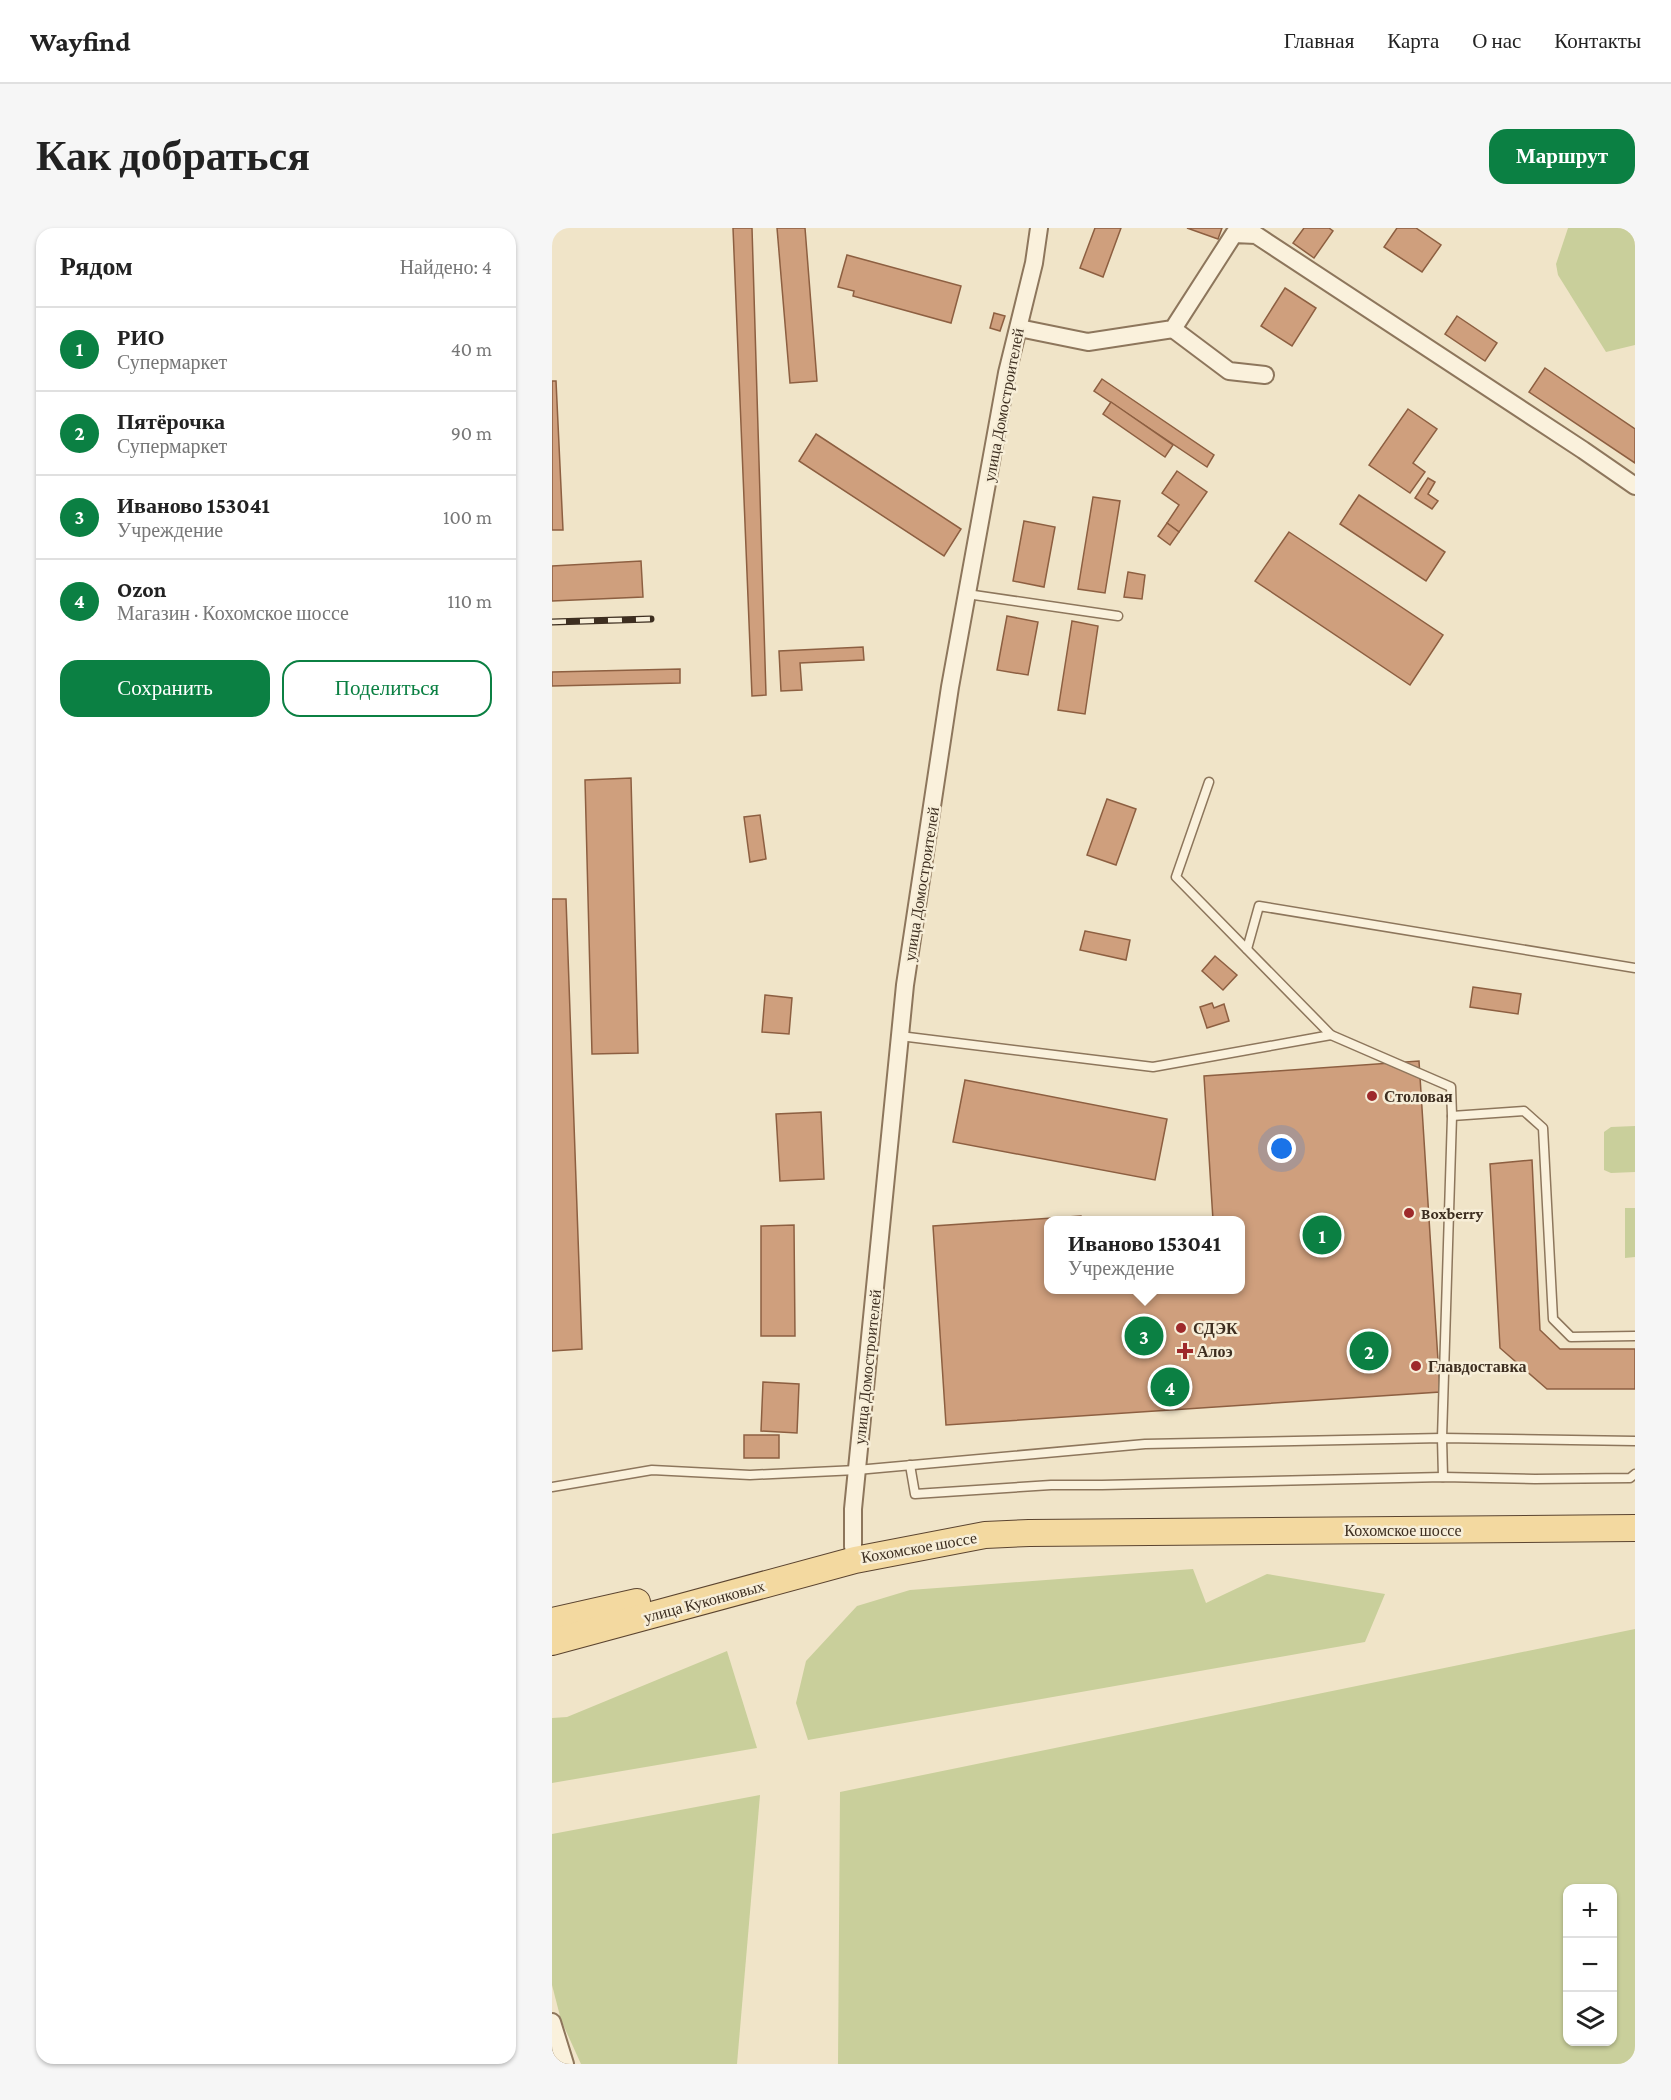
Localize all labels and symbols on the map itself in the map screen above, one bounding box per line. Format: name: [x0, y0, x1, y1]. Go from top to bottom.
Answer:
street label: улица Домостроителей: [980, 326, 1028, 484]
street label: улица Домостроителей: [901, 805, 943, 963]
place label: Столовая: [1384, 1088, 1453, 1105]
marker: Столовая: [1365, 1089, 1379, 1103]
your location: [1267, 1134, 1296, 1163]
place label: Boxberry: [1421, 1205, 1484, 1222]
marker: Boxberry: [1402, 1206, 1416, 1220]
pin: 1: [1302, 1212, 1342, 1258]
street label: улица Домостроителей: [851, 1288, 885, 1446]
pin: 3: [1124, 1314, 1164, 1358]
place label: СДЭК: [1193, 1320, 1238, 1338]
marker: СДЭК: [1174, 1321, 1188, 1335]
pin: 2: [1350, 1328, 1388, 1374]
place label: Алоэ: [1197, 1343, 1233, 1360]
marker: Алоэ: [1178, 1344, 1192, 1358]
place label: Главдоставка: [1428, 1358, 1526, 1375]
marker: Главдоставка: [1409, 1359, 1423, 1373]
pin: 4: [1150, 1364, 1190, 1410]
street label: Кохомское шоссе: [1344, 1522, 1462, 1539]
street label: Кохомское шоссе: [860, 1529, 978, 1566]
street label: улица Куконковых: [642, 1577, 767, 1627]

